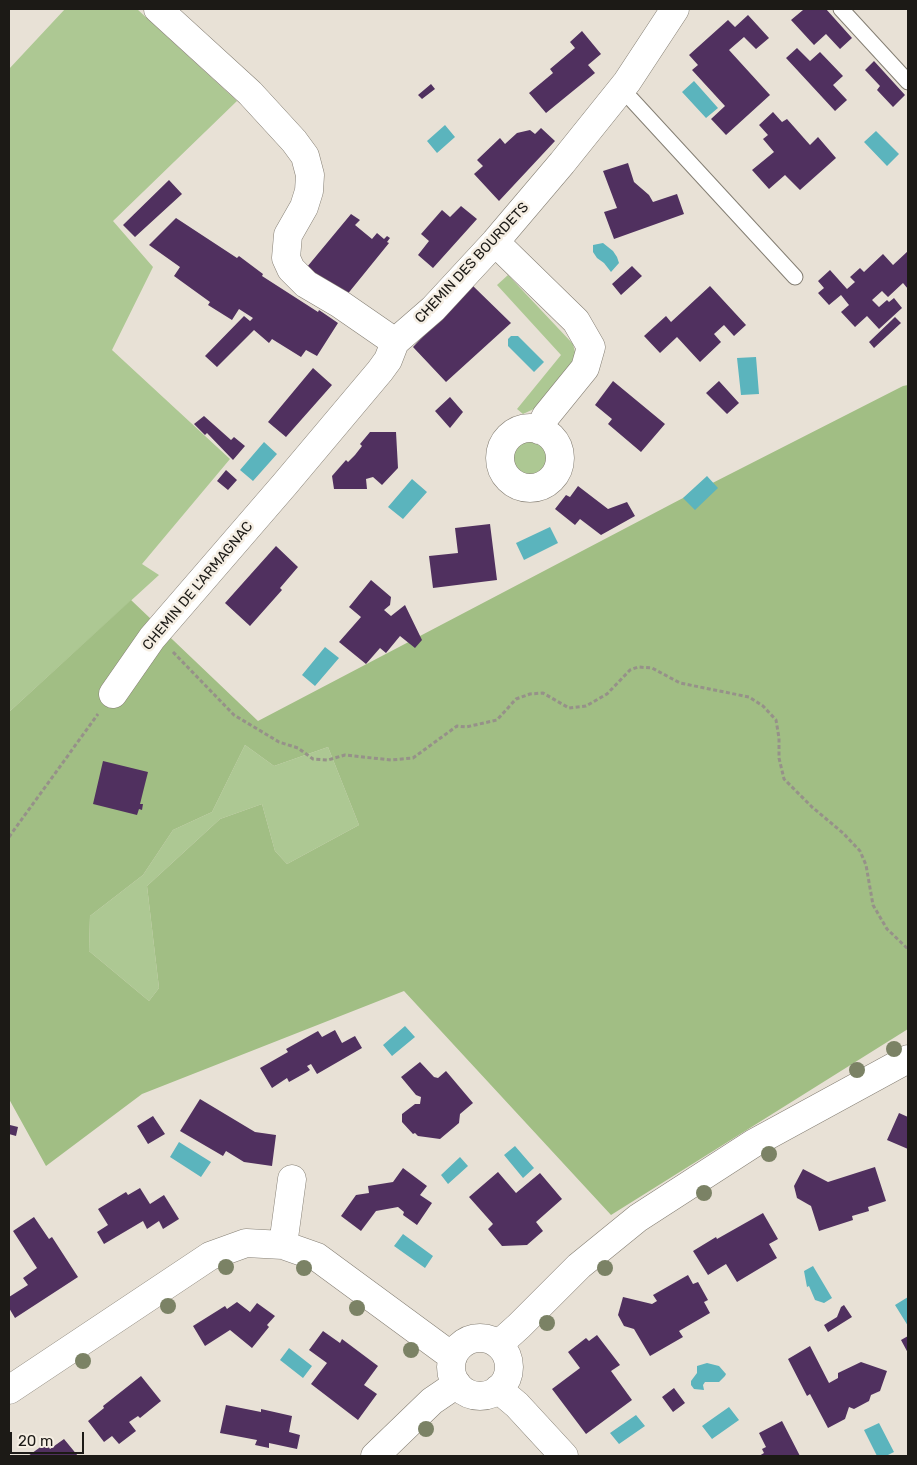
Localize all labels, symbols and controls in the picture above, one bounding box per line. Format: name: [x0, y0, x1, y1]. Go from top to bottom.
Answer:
street label: CHEMIN DES BOURDETS: [412, 199, 532, 327]
street label: CHEMIN DE L'ARMAGNAC: [139, 518, 257, 654]
scale bar: [12, 1422, 86, 1454]
text: 20 m: [18, 1432, 53, 1450]

